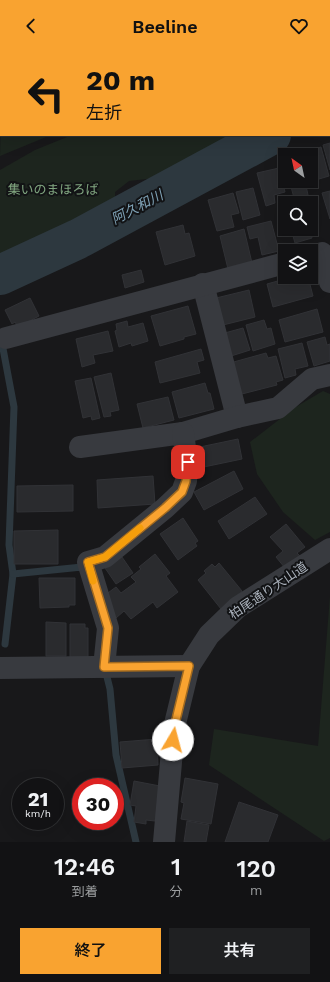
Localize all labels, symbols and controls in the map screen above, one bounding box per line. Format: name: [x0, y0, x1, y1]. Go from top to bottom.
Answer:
icon: back: [20, 15, 42, 37]
icon: heart: [288, 15, 310, 37]
text: Beeline: [132, 16, 198, 37]
text: 20 m: [86, 64, 155, 97]
icon: left: [20, 68, 72, 120]
text: 左折: [86, 102, 122, 123]
north arrow: [278, 148, 318, 188]
map controls: [278, 148, 318, 284]
park label: 集いのまほろば: [7, 182, 99, 197]
water label: 阿久和川: [109, 186, 167, 227]
button: search: [278, 196, 318, 236]
button: layers: [278, 244, 318, 284]
pin: [171, 445, 205, 479]
icon: arrive: [177, 451, 199, 473]
street label: 柏尾通り大山道: [226, 559, 310, 622]
position arrow: [152, 719, 194, 761]
speed limit sign: 30: [72, 778, 124, 830]
text: 21: [28, 787, 48, 811]
text: km/h: [25, 808, 51, 819]
text: 12:46: [54, 853, 115, 881]
text: 1: [171, 853, 181, 881]
text: 120: [236, 855, 276, 883]
text: m: [250, 883, 262, 898]
text: 到着: [72, 884, 98, 899]
text: 分: [169, 884, 182, 899]
button: 終了: [20, 928, 161, 974]
button: 共有: [169, 928, 310, 974]

